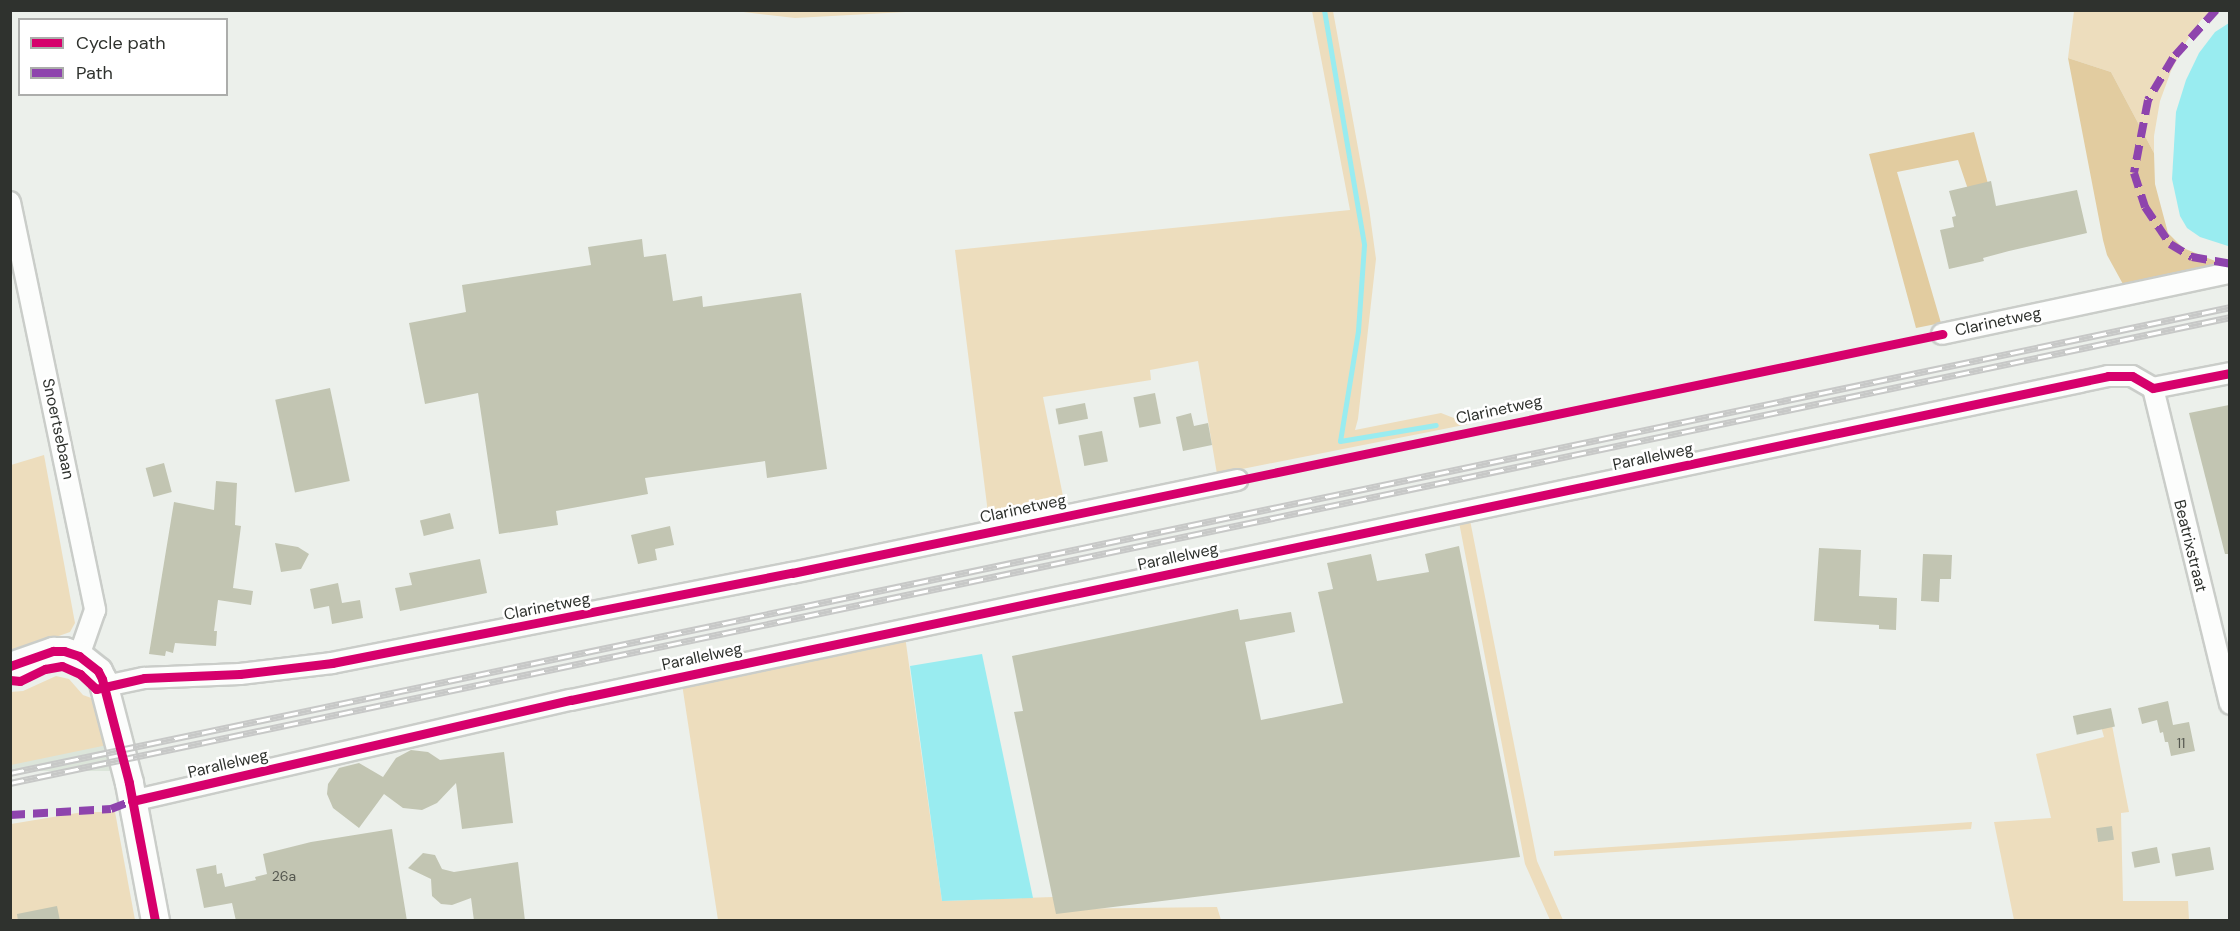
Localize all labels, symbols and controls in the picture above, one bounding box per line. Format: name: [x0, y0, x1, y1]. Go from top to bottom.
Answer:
legend: [18, 18, 228, 96]
text: Cycle path: [76, 31, 166, 55]
text: Path: [76, 61, 113, 85]
street label: Clarinetweg: [1953, 303, 2043, 341]
street label: Snoertsebaan: [38, 377, 78, 481]
street label: Clarinetweg: [1454, 391, 1544, 429]
street label: Parallelweg: [1611, 439, 1695, 475]
street label: Clarinetweg: [978, 490, 1068, 528]
street label: Beatrixstraat: [2169, 498, 2211, 594]
street label: Parallelweg: [1136, 539, 1220, 575]
street label: Clarinetweg: [502, 589, 592, 625]
street label: Parallelweg: [660, 639, 744, 675]
house number: 11: [2177, 735, 2185, 751]
street label: Parallelweg: [186, 745, 270, 783]
house number: 26a: [272, 868, 296, 884]

